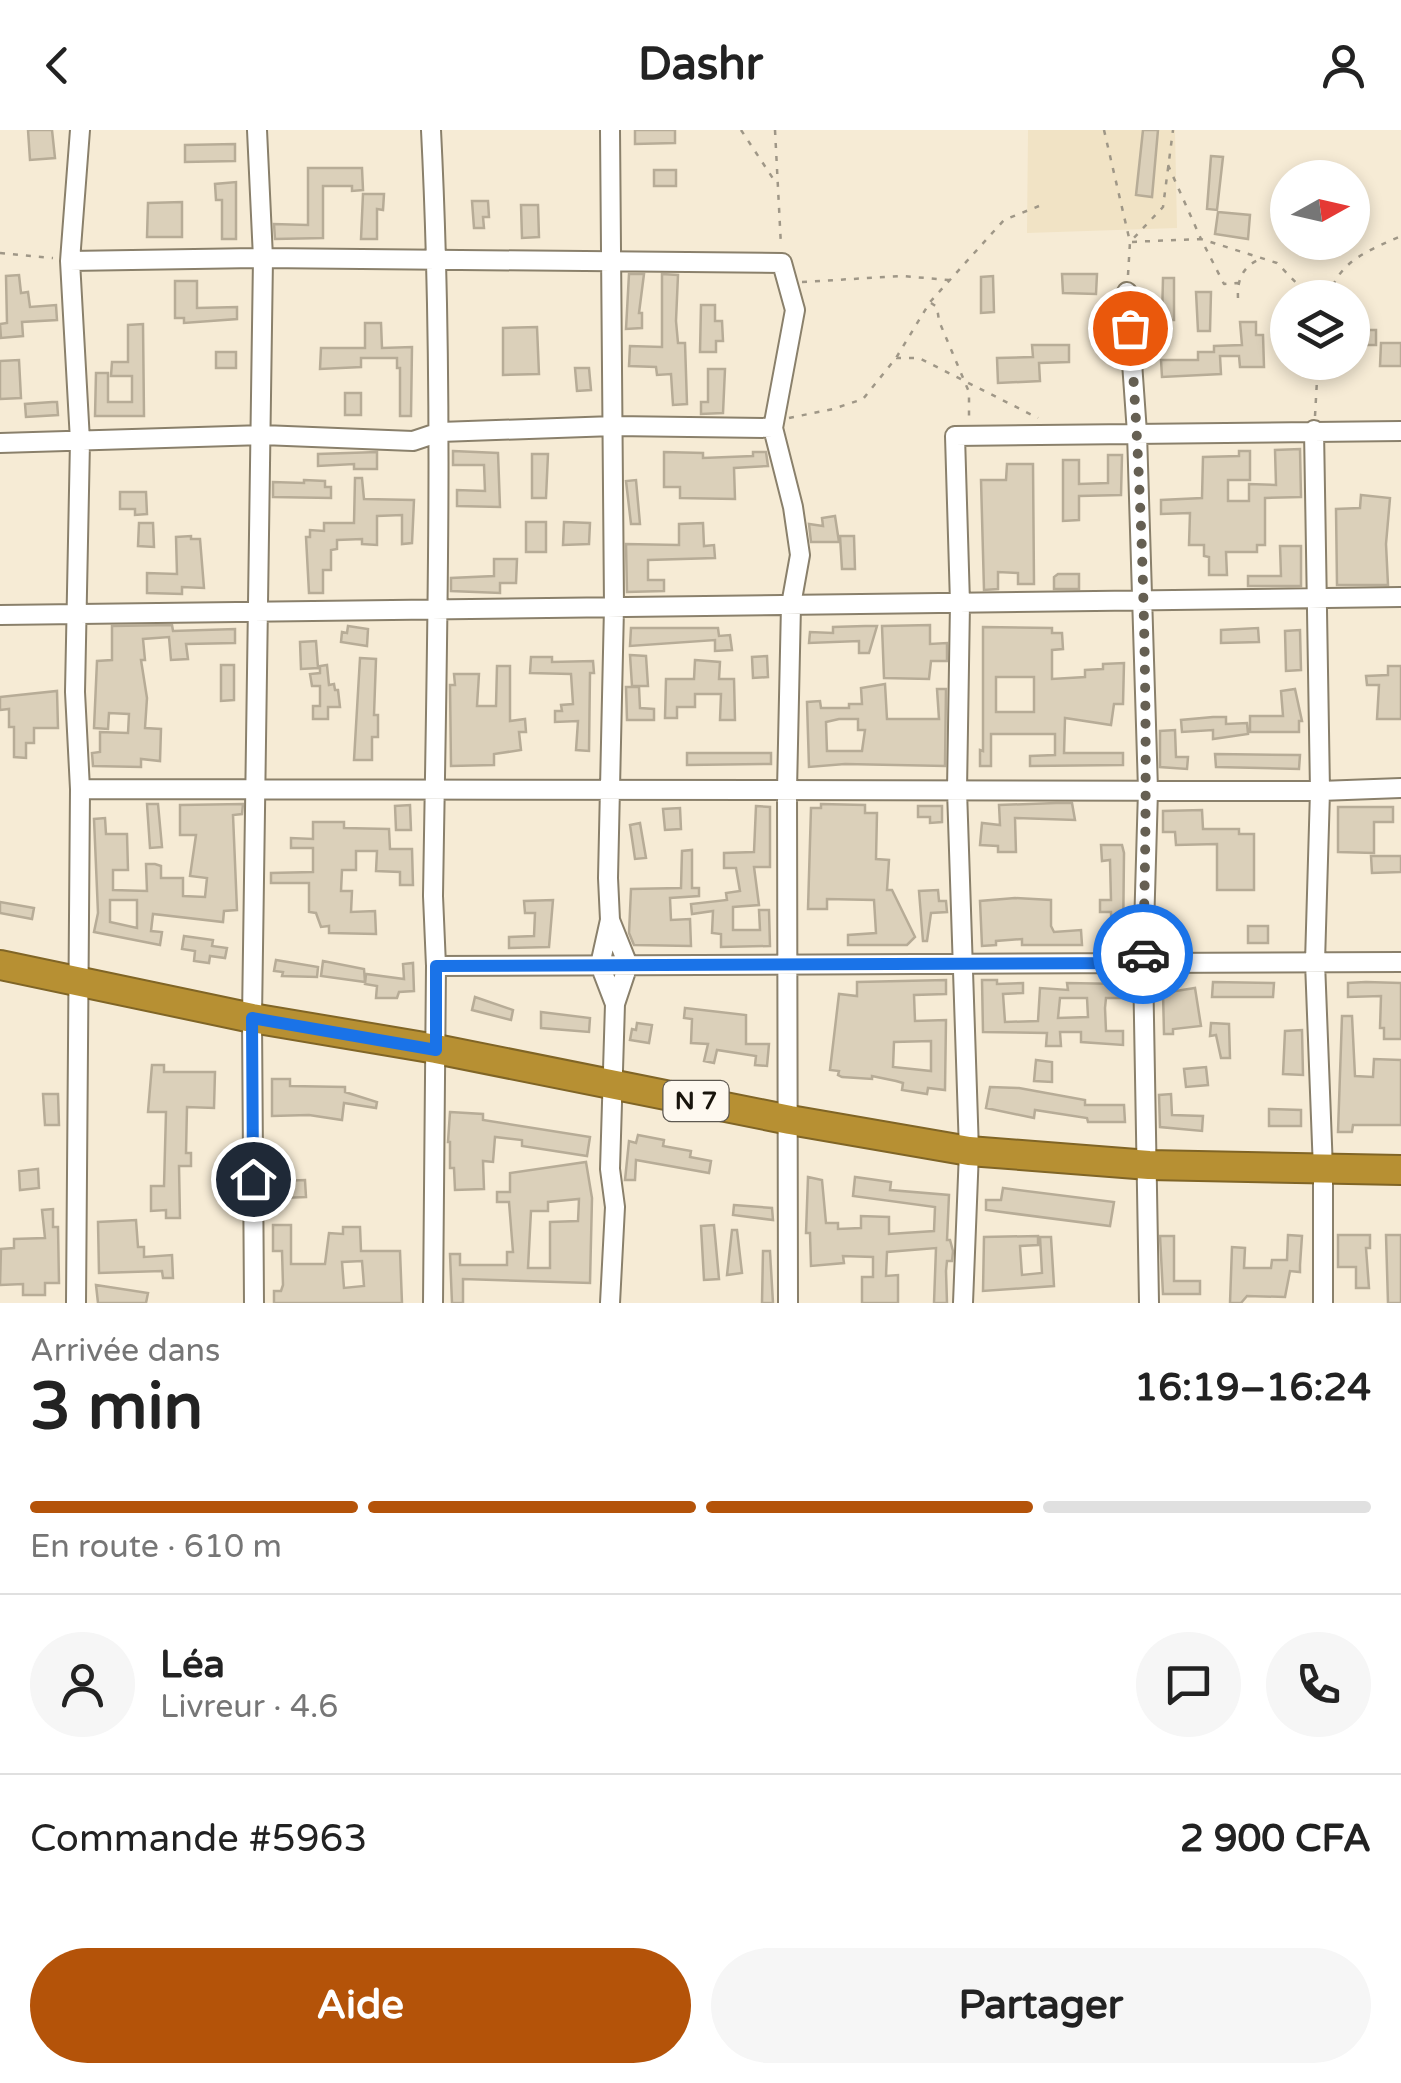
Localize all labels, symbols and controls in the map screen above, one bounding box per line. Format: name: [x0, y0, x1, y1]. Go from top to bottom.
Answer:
icon: back: [30, 38, 85, 93]
text: Dashr: [638, 38, 763, 92]
icon: person: [1316, 38, 1371, 93]
north arrow: [1270, 160, 1370, 260]
map controls: [1270, 160, 1370, 380]
button: layers: [1270, 280, 1370, 380]
pin: [1088, 286, 1173, 371]
icon: bag: [1103, 301, 1158, 356]
courier: [1093, 904, 1193, 1004]
icon: car: [1116, 927, 1171, 982]
road number: N 7: [664, 1081, 728, 1121]
pin: [211, 1137, 296, 1222]
icon: home: [226, 1152, 281, 1207]
text: Arrivée dans: [30, 1332, 220, 1370]
text: 16:19–16:24: [1134, 1365, 1371, 1411]
text: 3 min: [30, 1368, 203, 1447]
text: En route · 610 m: [30, 1528, 282, 1566]
button: person: [30, 1632, 135, 1737]
button: chat: [1136, 1632, 1241, 1737]
button: phone: [1266, 1632, 1371, 1737]
text: Léa: [160, 1642, 225, 1688]
text: Livreur · 4.6: [160, 1688, 338, 1726]
text: Commande #5963: [30, 1816, 367, 1862]
text: 2 900 CFA: [1180, 1816, 1371, 1862]
button: Aide: [30, 1948, 691, 2063]
button: Partager: [711, 1948, 1371, 2063]

